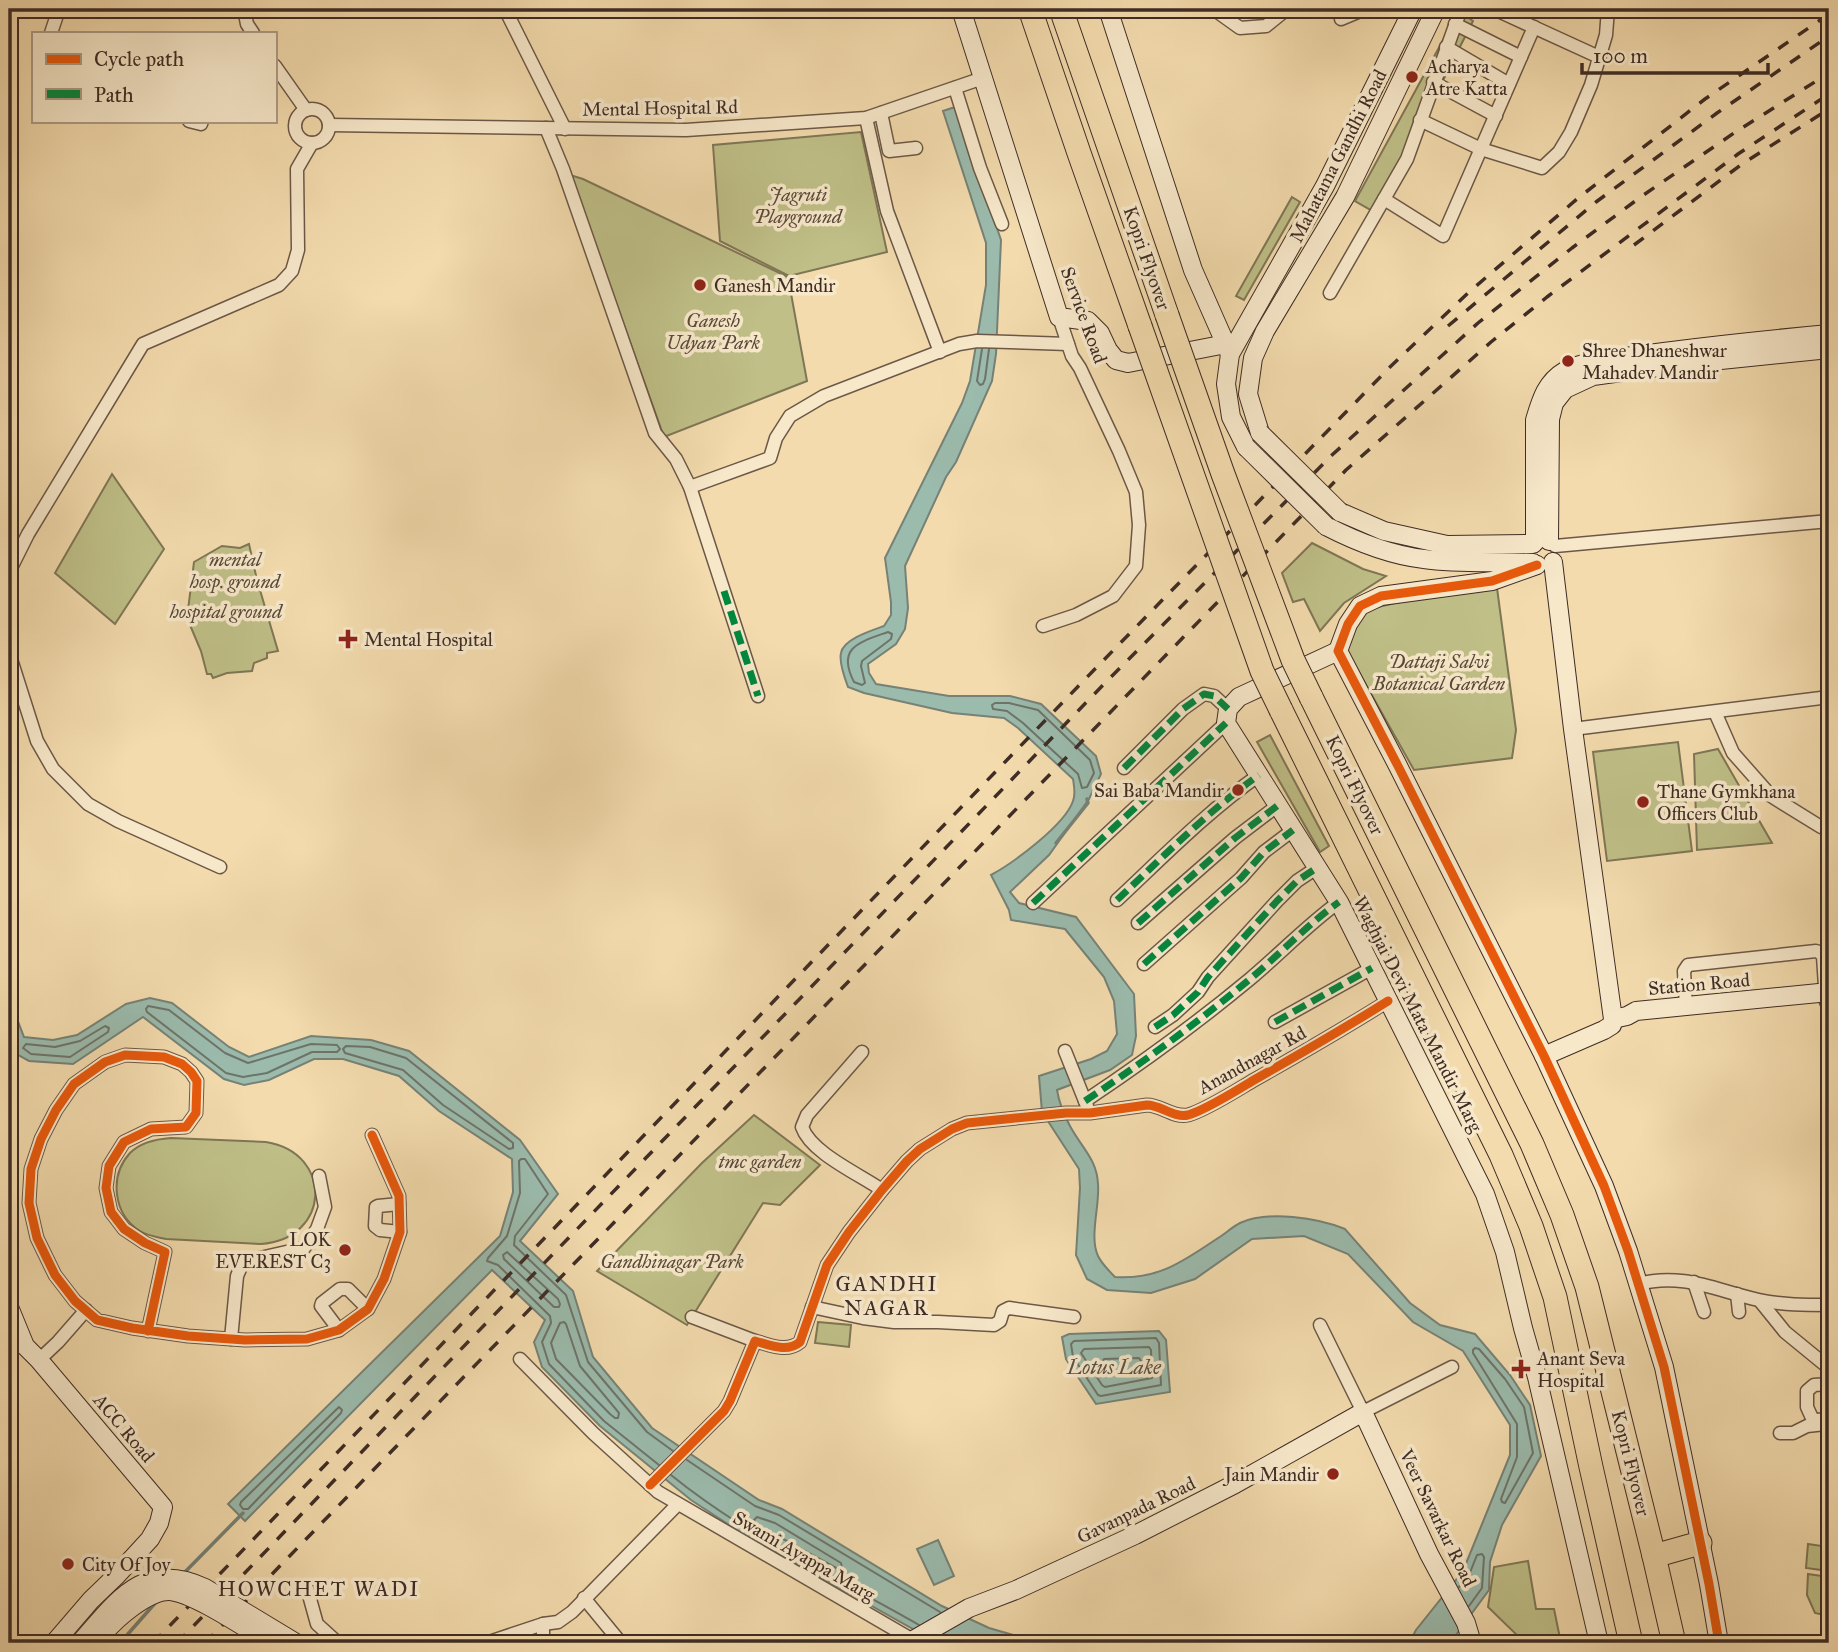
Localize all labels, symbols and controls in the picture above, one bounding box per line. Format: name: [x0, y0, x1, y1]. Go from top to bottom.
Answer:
legend: [32, 32, 276, 122]
scale bar: [1582, 32, 1768, 76]
text: 100 m: [1593, 43, 1648, 69]
text: Cycle path: [94, 46, 185, 72]
place label: Acharya Atre Katta: [1425, 55, 1508, 100]
street label: Mahatama Gandhi Road: [1284, 65, 1392, 246]
marker: Acharya Atre Katta: [1404, 69, 1420, 85]
text: Path: [94, 82, 134, 108]
street label: Mental Hospital Rd: [582, 95, 739, 121]
park label: Jagruti Playground: [754, 183, 843, 228]
street label: Kopri Flyover: [1118, 203, 1176, 314]
street label: Service Road: [1056, 264, 1112, 367]
place label: Ganesh Mandir: [714, 274, 836, 297]
marker: Ganesh Mandir: [692, 277, 708, 293]
park label: Ganesh Udyan Park: [666, 309, 760, 354]
place label: Shree Dhaneshwar Mahadev Mandir: [1582, 339, 1728, 384]
marker: Shree Dhaneshwar Mahadev Mandir: [1560, 353, 1576, 369]
park label: mental hosp. ground: [189, 548, 281, 594]
park label: hospital ground: [169, 600, 283, 624]
place label: Mental Hospital: [364, 628, 494, 651]
marker: Mental Hospital: [338, 629, 358, 649]
park label: Dattaji Salvi Botanical Garden: [1372, 650, 1505, 695]
street label: Kopri Flyover: [1321, 731, 1389, 839]
place label: Sai Baba Mandir: [1094, 779, 1225, 802]
place label: Thane Gymkhana Officers Club: [1657, 780, 1796, 825]
marker: Sai Baba Mandir: [1230, 782, 1246, 798]
marker: Thane Gymkhana Officers Club: [1635, 794, 1651, 810]
street label: Waghjai Devi Mata Mandir Marg: [1347, 892, 1488, 1136]
street label: Station Road: [1647, 968, 1751, 1000]
street label: Anandnagar Rd: [1193, 1021, 1311, 1101]
park label: tmc garden: [719, 1150, 802, 1173]
place label: LOK EVEREST C3: [215, 1228, 332, 1273]
marker: LOK EVEREST C3: [337, 1242, 353, 1258]
park label: Gandhinagar Park: [600, 1250, 744, 1273]
district label: GANDHI NAGAR: [836, 1271, 938, 1321]
place label: Anant Seva Hospital: [1536, 1347, 1626, 1392]
water label: Lotus Lake: [1066, 1354, 1162, 1380]
marker: Anant Seva Hospital: [1511, 1359, 1531, 1379]
street label: ACC Road: [88, 1388, 160, 1467]
street label: Kopri Flyover: [1607, 1408, 1655, 1519]
street label: Veer Savarkar Road: [1394, 1445, 1481, 1591]
place label: Jain Mandir: [1222, 1463, 1320, 1487]
marker: Jain Mandir: [1325, 1466, 1341, 1482]
street label: Gavanpada Road: [1073, 1471, 1199, 1549]
street label: Swami Ayappa Marg: [728, 1506, 879, 1607]
place label: City Of Joy: [82, 1553, 172, 1577]
marker: City Of Joy: [60, 1556, 76, 1572]
district label: HOWCHET WADI: [218, 1576, 420, 1602]

